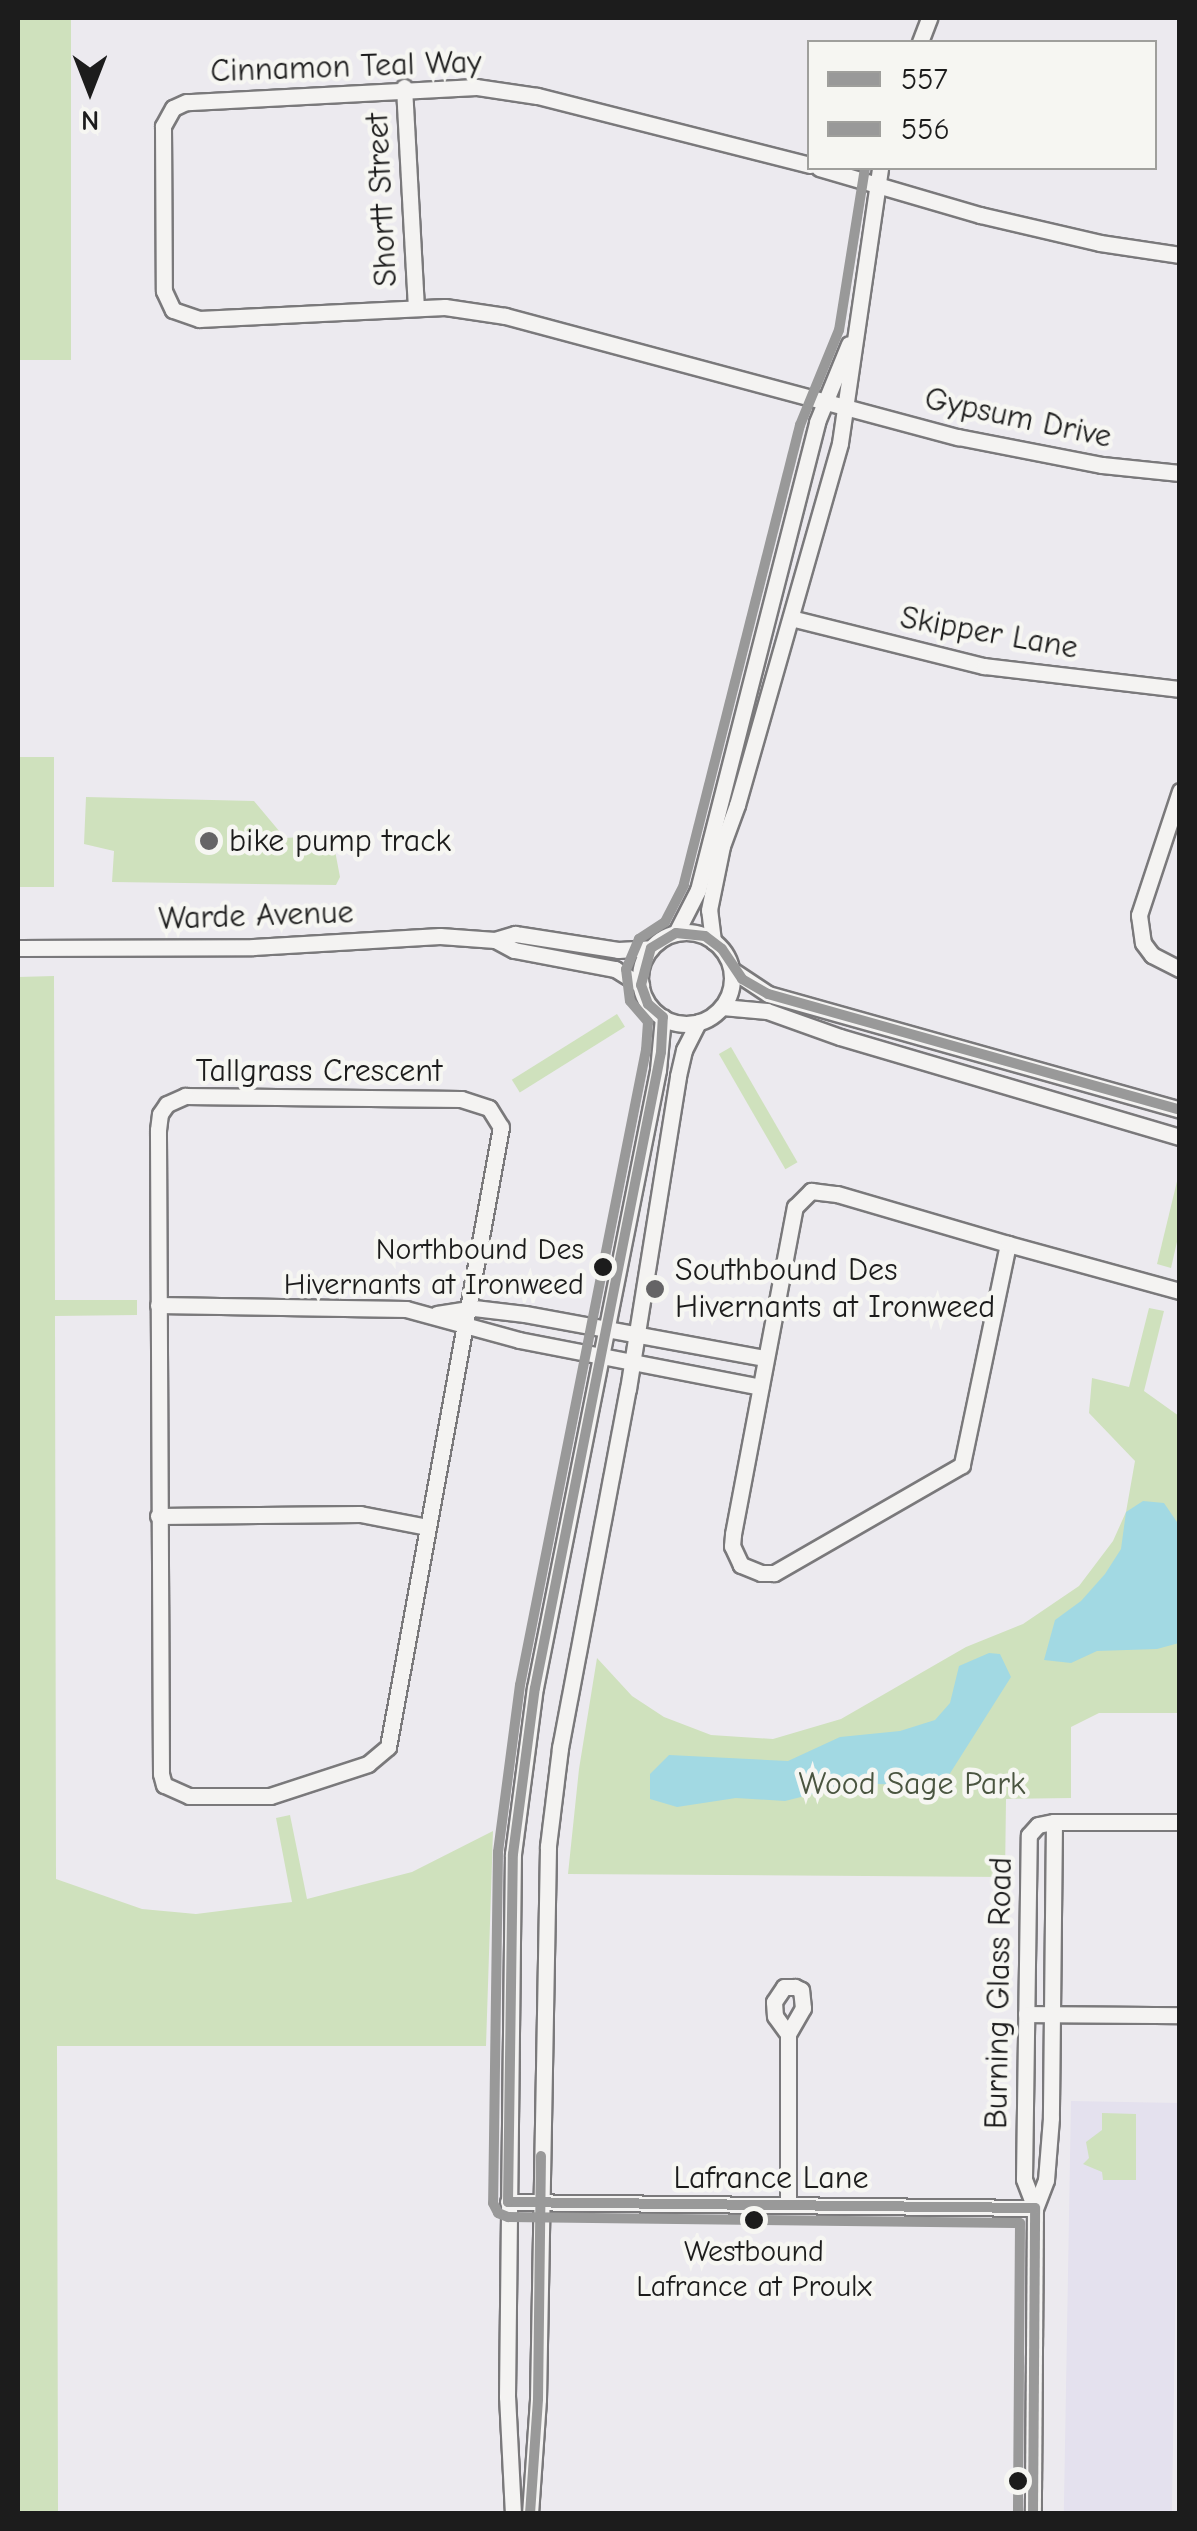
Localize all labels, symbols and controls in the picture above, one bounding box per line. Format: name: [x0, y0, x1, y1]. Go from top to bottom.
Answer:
north arrow: [40, 40, 140, 140]
legend: [807, 40, 1157, 170]
street label: Cinnamon Teal Way: [210, 43, 482, 91]
text: 557: [901, 62, 948, 97]
text: N: [81, 104, 99, 136]
street label: Shortt Street: [358, 112, 406, 288]
text: 556: [901, 112, 950, 147]
street label: Gypsum Drive: [921, 380, 1115, 456]
street label: Skipper Lane: [897, 599, 1081, 667]
place label: bike pump track: [229, 822, 451, 860]
marker: bike pump track: [198, 830, 220, 852]
street label: Warde Avenue: [158, 893, 354, 939]
street label: Tallgrass Crescent: [196, 1052, 442, 1090]
place label: Northbound Des Hivernants at Ironweed: [284, 1232, 584, 1302]
place label: Southbound Des Hivernants at Ironweed: [675, 1252, 995, 1327]
marker: Northbound Des Hivernants at Ironweed: [593, 1257, 613, 1277]
marker: Southbound Des Hivernants at Ironweed: [644, 1278, 666, 1300]
park label: Wood Sage Park: [798, 1765, 1026, 1803]
street label: Burning Glass Road: [977, 1857, 1021, 2129]
street label: Lafrance Lane: [673, 2159, 869, 2197]
marker: Westbound Lafrance at Proulx: [744, 2210, 764, 2230]
place label: Westbound Lafrance at Proulx: [636, 2234, 872, 2304]
unlabelled marker: [1008, 2471, 1028, 2491]

